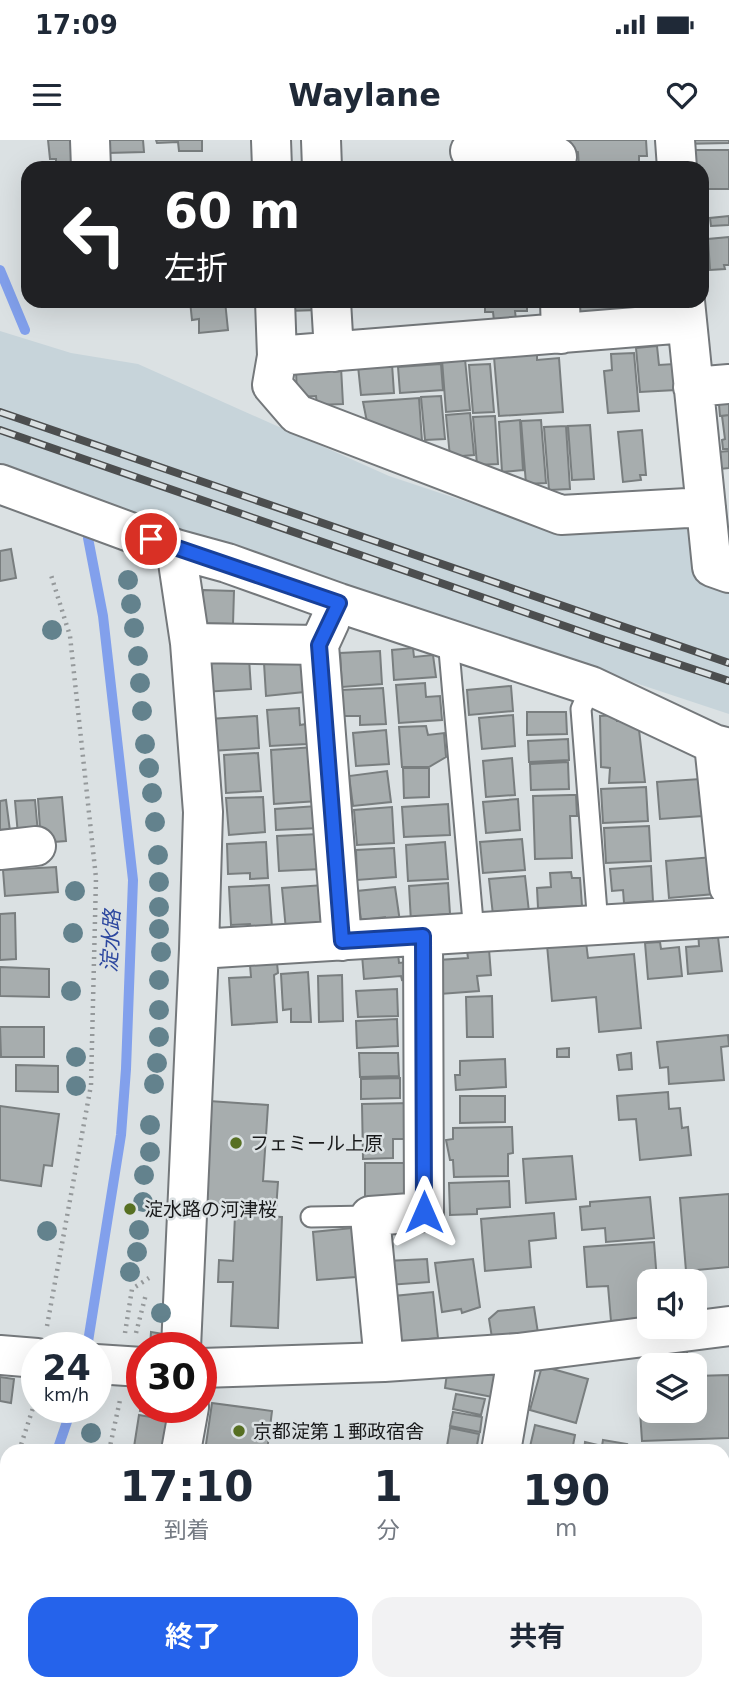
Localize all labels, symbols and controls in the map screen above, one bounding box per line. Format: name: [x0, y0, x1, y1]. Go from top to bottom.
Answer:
text: 17:09: [35, 10, 118, 40]
icon: menu: [28, 76, 66, 114]
text: Waylane: [288, 76, 441, 114]
icon: heart: [663, 76, 701, 114]
text: 60 m: [164, 183, 300, 240]
icon: left: [49, 189, 140, 280]
text: 左折: [164, 249, 228, 287]
pin: [121, 509, 181, 569]
icon: arrive: [132, 520, 170, 558]
water label: 淀水路: [97, 907, 125, 973]
place label: フェミール上原: [250, 1132, 383, 1154]
marker: フェミール上原: [228, 1135, 244, 1151]
position arrow: [387, 1175, 461, 1249]
place label: 淀水路の河津桜: [144, 1198, 277, 1220]
marker: 淀水路の河津桜: [122, 1201, 138, 1217]
map controls: [637, 1269, 707, 1423]
button: sound: [637, 1269, 707, 1339]
speed limit sign: 30: [126, 1332, 217, 1423]
text: 24: [42, 1348, 91, 1388]
button: layers: [637, 1353, 707, 1423]
text: km/h: [44, 1384, 89, 1405]
place label: 京都淀第１郵政宿舎: [253, 1420, 424, 1442]
marker: 京都淀第１郵政宿舎: [231, 1423, 247, 1439]
text: 17:10: [120, 1462, 254, 1511]
text: 1: [373, 1462, 403, 1511]
text: 190: [522, 1466, 610, 1515]
text: m: [555, 1515, 578, 1541]
text: 到着: [164, 1517, 210, 1543]
text: 分: [377, 1517, 400, 1543]
button: 終了: [28, 1597, 358, 1677]
button: 共有: [372, 1597, 702, 1677]

